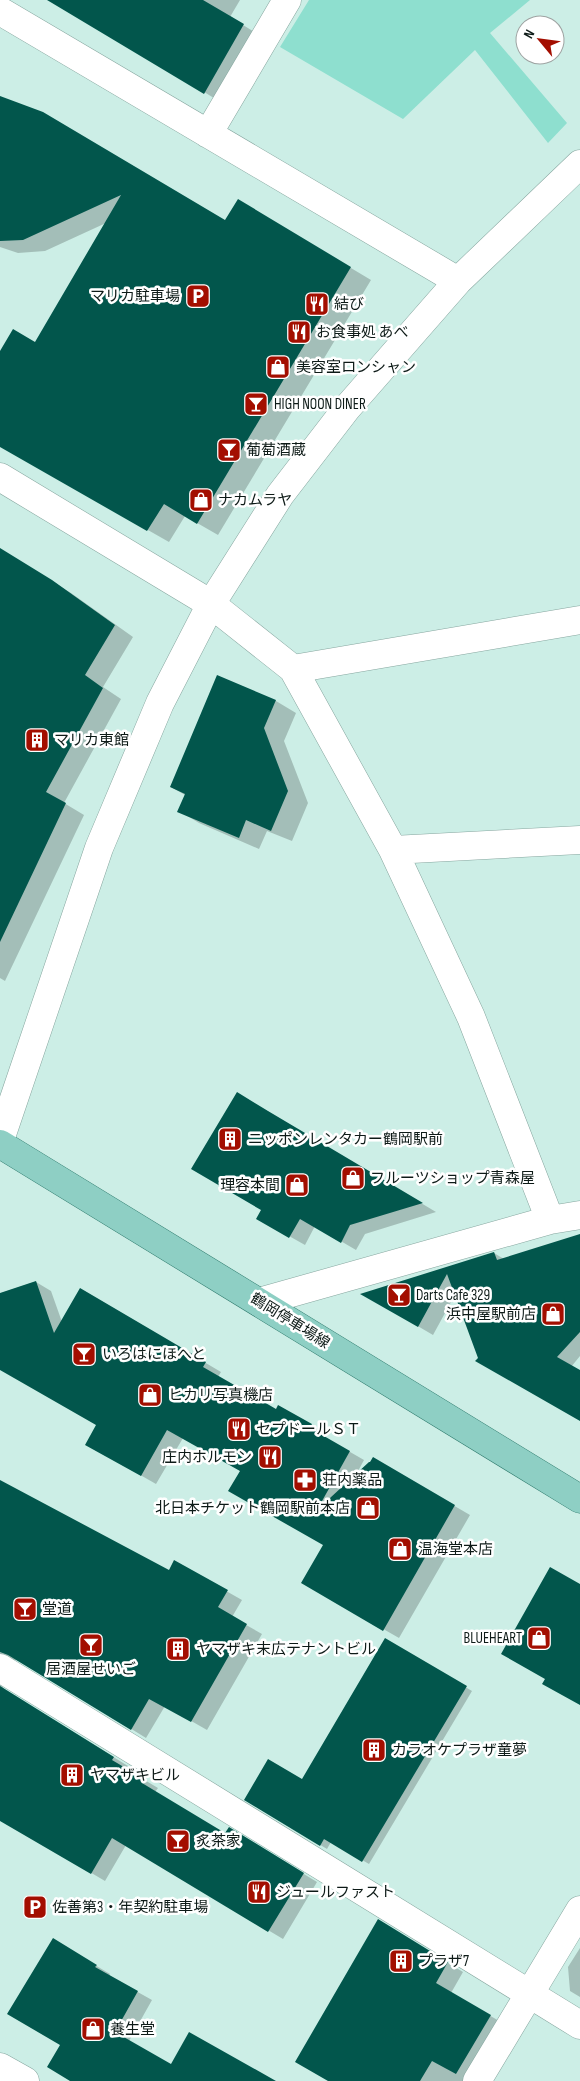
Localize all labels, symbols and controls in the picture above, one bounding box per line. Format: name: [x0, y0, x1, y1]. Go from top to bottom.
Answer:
north arrow: [515, 15, 565, 65]
text: N: [520, 27, 538, 41]
parking icon: マリカ駐車場: [185, 283, 211, 309]
place label: マリカ駐車場: [90, 287, 180, 306]
restaurant icon: 結び: [304, 291, 330, 317]
place label: 結び: [334, 295, 364, 314]
restaurant icon: お食事処 あべ: [286, 319, 312, 345]
place label: お食事処 あべ: [316, 323, 408, 342]
shop icon: 美容室ロンシャン: [265, 354, 291, 380]
place label: 美容室ロンシャン: [296, 358, 416, 377]
bar icon: HIGH NOON DINER: [243, 391, 269, 417]
place label: HIGH NOON DINER: [274, 395, 366, 414]
bar icon: 葡萄酒蔵: [216, 437, 242, 463]
place label: 葡萄酒蔵: [246, 441, 306, 460]
shop icon: ナカムラヤ: [188, 487, 214, 513]
place label: ナカムラヤ: [218, 491, 292, 510]
building icon: マリカ東館: [24, 727, 50, 753]
place label: マリカ東館: [54, 731, 129, 750]
building icon: ニッポンレンタカー鶴岡駅前: [217, 1126, 243, 1152]
place label: ニッポンレンタカー鶴岡駅前: [248, 1130, 443, 1149]
shop icon: フルーツショップ青森屋: [340, 1165, 366, 1191]
place label: フルーツショップ青森屋: [370, 1169, 535, 1188]
shop icon: 理容本間: [284, 1172, 310, 1198]
place label: 理容本間: [220, 1176, 280, 1195]
bar icon: Darts Cafe 329: [386, 1282, 412, 1308]
place label: Darts Cafe 329: [416, 1286, 490, 1305]
street label: 鶴岡停車場線: [247, 1289, 333, 1353]
shop icon: 浜中屋駅前店: [540, 1301, 566, 1327]
place label: 浜中屋駅前店: [446, 1305, 536, 1324]
bar icon: いろはにほへと: [71, 1341, 97, 1367]
place label: いろはにほへと: [102, 1345, 206, 1364]
shop icon: ヒカリ写真機店: [137, 1382, 163, 1408]
place label: ヒカリ写真機店: [168, 1386, 273, 1405]
restaurant icon: セプドールＳＴ: [226, 1416, 252, 1442]
place label: セプドールＳＴ: [256, 1420, 361, 1439]
restaurant icon: 庄内ホルモン: [257, 1444, 283, 1470]
place label: 庄内ホルモン: [162, 1448, 252, 1467]
pharmacy icon: 荘内薬品: [292, 1467, 318, 1493]
place label: 荘内薬品: [322, 1471, 382, 1490]
shop icon: 北日本チケット鶴岡駅前本店: [355, 1495, 381, 1521]
place label: 北日本チケット鶴岡駅前本店: [155, 1499, 350, 1518]
shop icon: 温海堂本店: [387, 1536, 413, 1562]
place label: 温海堂本店: [418, 1540, 493, 1559]
bar icon: 堂道: [12, 1596, 38, 1622]
place label: 堂道: [42, 1600, 72, 1619]
shop icon: BLUEHEART: [526, 1625, 552, 1651]
place label: BLUEHEART: [463, 1629, 522, 1648]
bar icon: 居酒屋せいご: [78, 1632, 104, 1658]
building icon: ヤマザキ末広テナントビル: [165, 1636, 191, 1662]
place label: ヤマザキ末広テナントビル: [196, 1640, 376, 1659]
place label: 居酒屋せいご: [46, 1660, 136, 1679]
building icon: カラオケプラザ童夢: [361, 1737, 387, 1763]
place label: カラオケプラザ童夢: [392, 1741, 527, 1760]
building icon: ヤマザキビル: [59, 1762, 85, 1788]
place label: ヤマザキビル: [90, 1766, 180, 1785]
bar icon: 炙茶家: [165, 1828, 191, 1854]
place label: 炙茶家: [196, 1832, 241, 1851]
restaurant icon: ジュールファスト: [246, 1879, 272, 1905]
place label: ジュールファスト: [276, 1883, 395, 1902]
parking icon: 佐善第3・年契約駐車場: [22, 1894, 48, 1920]
place label: 佐善第3・年契約駐車場: [52, 1898, 208, 1917]
building icon: プラザ7: [388, 1948, 414, 1974]
place label: プラザ7: [418, 1952, 469, 1971]
shop icon: 養生堂: [80, 2016, 106, 2042]
place label: 養生堂: [110, 2020, 155, 2039]

